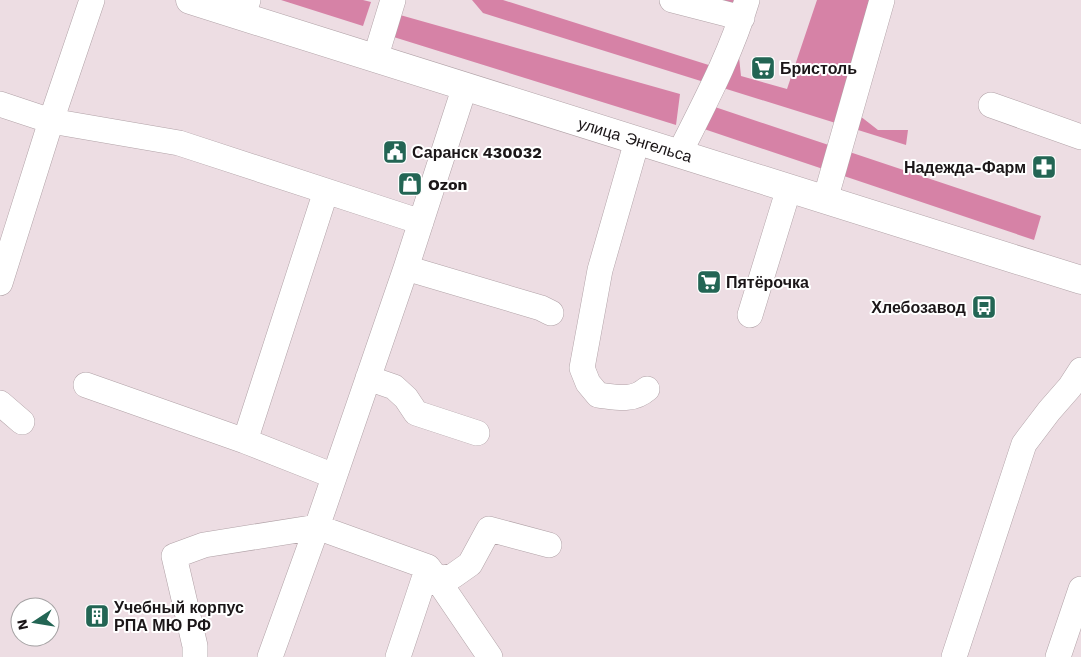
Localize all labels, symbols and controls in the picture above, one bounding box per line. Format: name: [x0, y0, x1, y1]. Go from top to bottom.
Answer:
supermarket icon: Бристоль: [750, 55, 776, 81]
place label: Бристоль: [780, 59, 857, 78]
street label: улица Энгельса: [576, 114, 694, 166]
public building icon: Саранск 430032: [382, 139, 408, 165]
place label: Саранск 430032: [412, 143, 542, 162]
pharmacy icon: Надежда-Фарм: [1031, 154, 1057, 180]
place label: Надежда-Фарм: [904, 158, 1026, 177]
shop icon: Ozon: [397, 171, 423, 197]
place label: Ozon: [428, 175, 467, 194]
supermarket icon: Пятёрочка: [696, 269, 722, 295]
place label: Пятёрочка: [726, 273, 809, 292]
bus stop icon: Хлебозавод: [971, 294, 997, 320]
place label: Хлебозавод: [871, 298, 966, 317]
north arrow: [10, 597, 60, 647]
place label: Учебный корпус РПА МЮ РФ: [114, 598, 244, 635]
building icon: Учебный корпус РПА МЮ РФ: [84, 603, 110, 629]
text: N: [13, 618, 31, 631]

